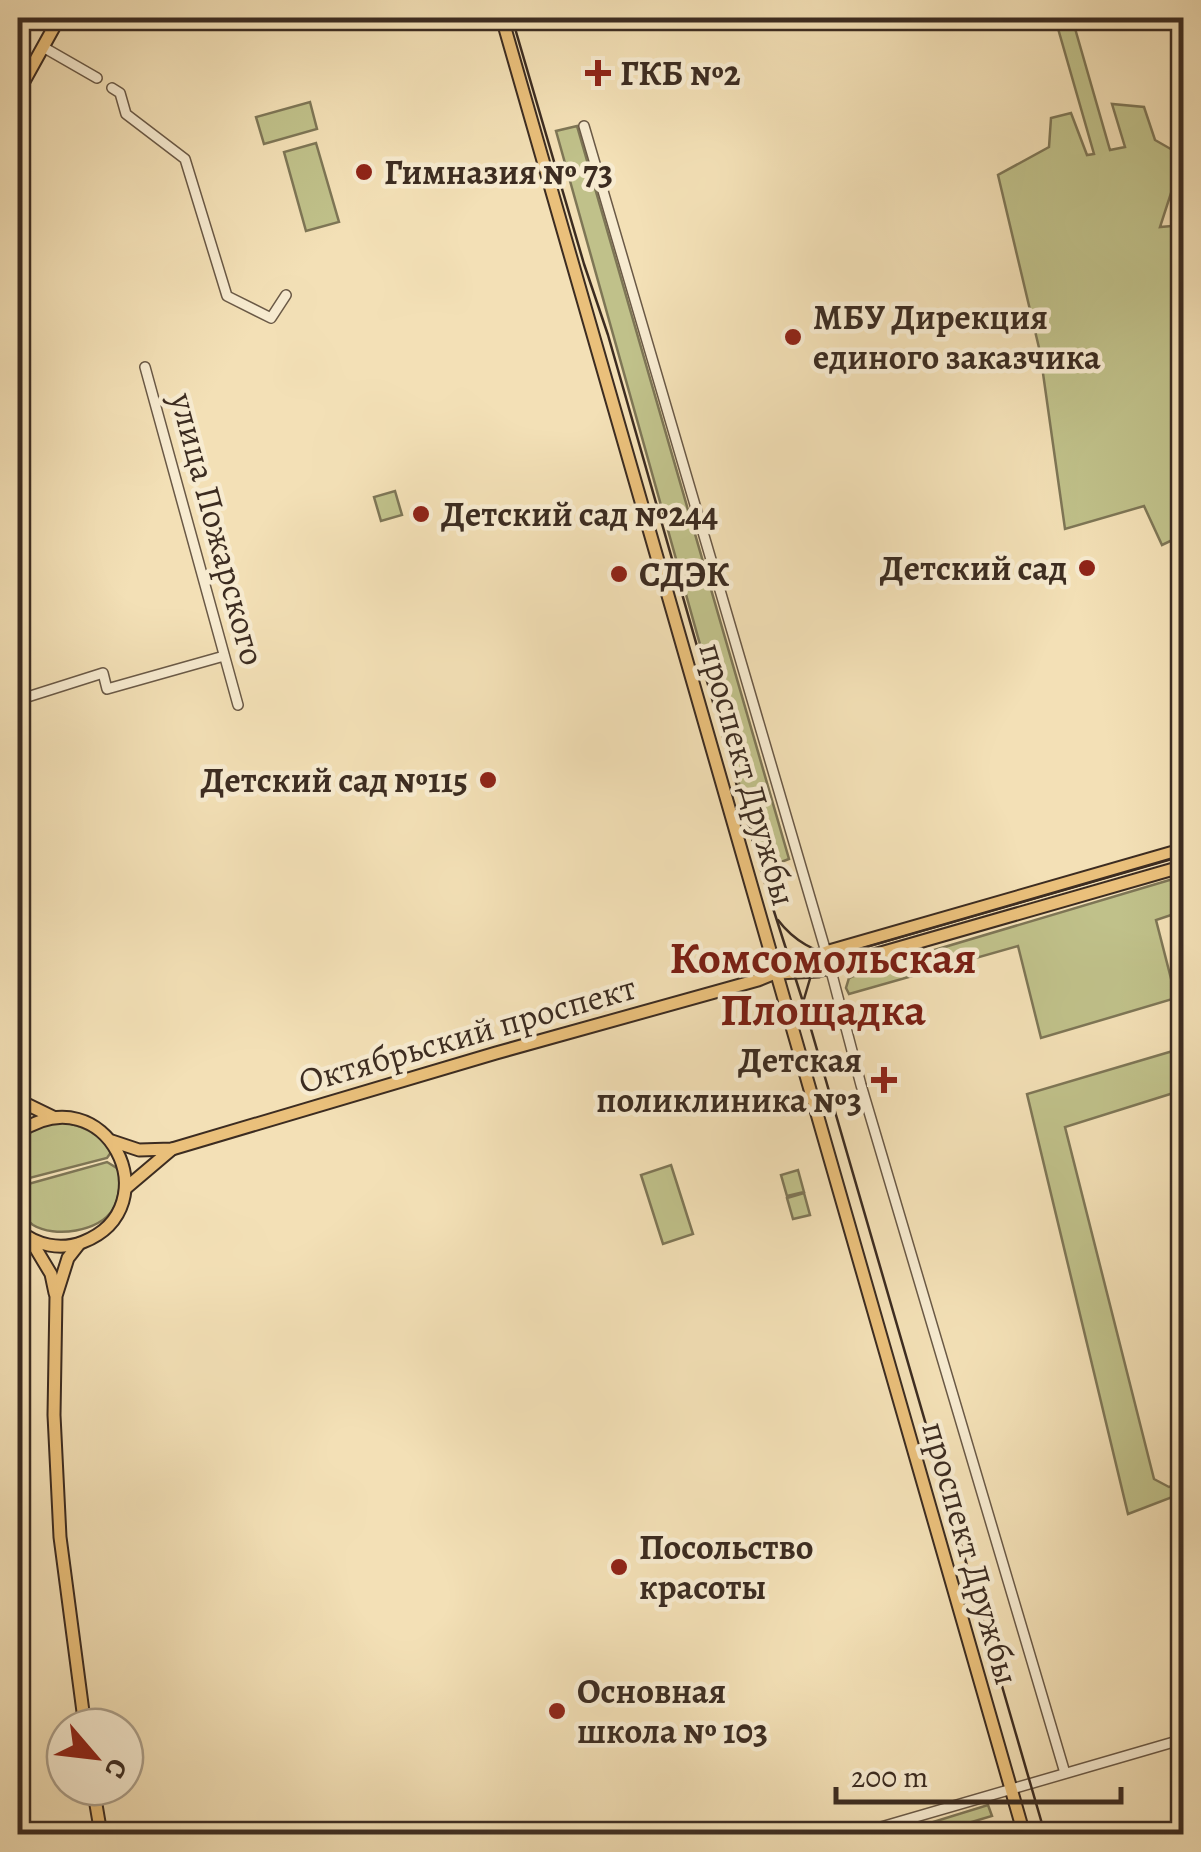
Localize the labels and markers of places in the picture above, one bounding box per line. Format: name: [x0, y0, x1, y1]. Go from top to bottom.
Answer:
place label: ГКБ №2: [620, 49, 741, 97]
marker: ГКБ №2: [585, 60, 611, 86]
place label: Гимназия № 73: [384, 148, 613, 196]
marker: Гимназия № 73: [353, 161, 375, 183]
place label: МБУ Дирекция единого заказчика: [813, 293, 1101, 381]
marker: МБУ Дирекция единого заказчика: [782, 326, 804, 348]
place label: Детский сад №244: [441, 490, 718, 538]
marker: Детский сад №244: [410, 503, 432, 525]
place label: Детский сад: [880, 544, 1067, 592]
place label: СДЭК: [639, 550, 730, 598]
marker: Детский сад: [1076, 557, 1098, 579]
marker: СДЭК: [608, 563, 630, 585]
place label: Детский сад №115: [201, 756, 468, 804]
marker: Детский сад №115: [477, 769, 499, 791]
place label: Детская поликлиника №3: [596, 1036, 862, 1124]
marker: Детская поликлиника №3: [871, 1067, 897, 1093]
place label: Посольство красоты: [639, 1523, 813, 1611]
marker: Посольство красоты: [608, 1556, 630, 1578]
place label: Основная школа № 103: [577, 1667, 768, 1755]
marker: Основная школа № 103: [546, 1700, 568, 1722]

